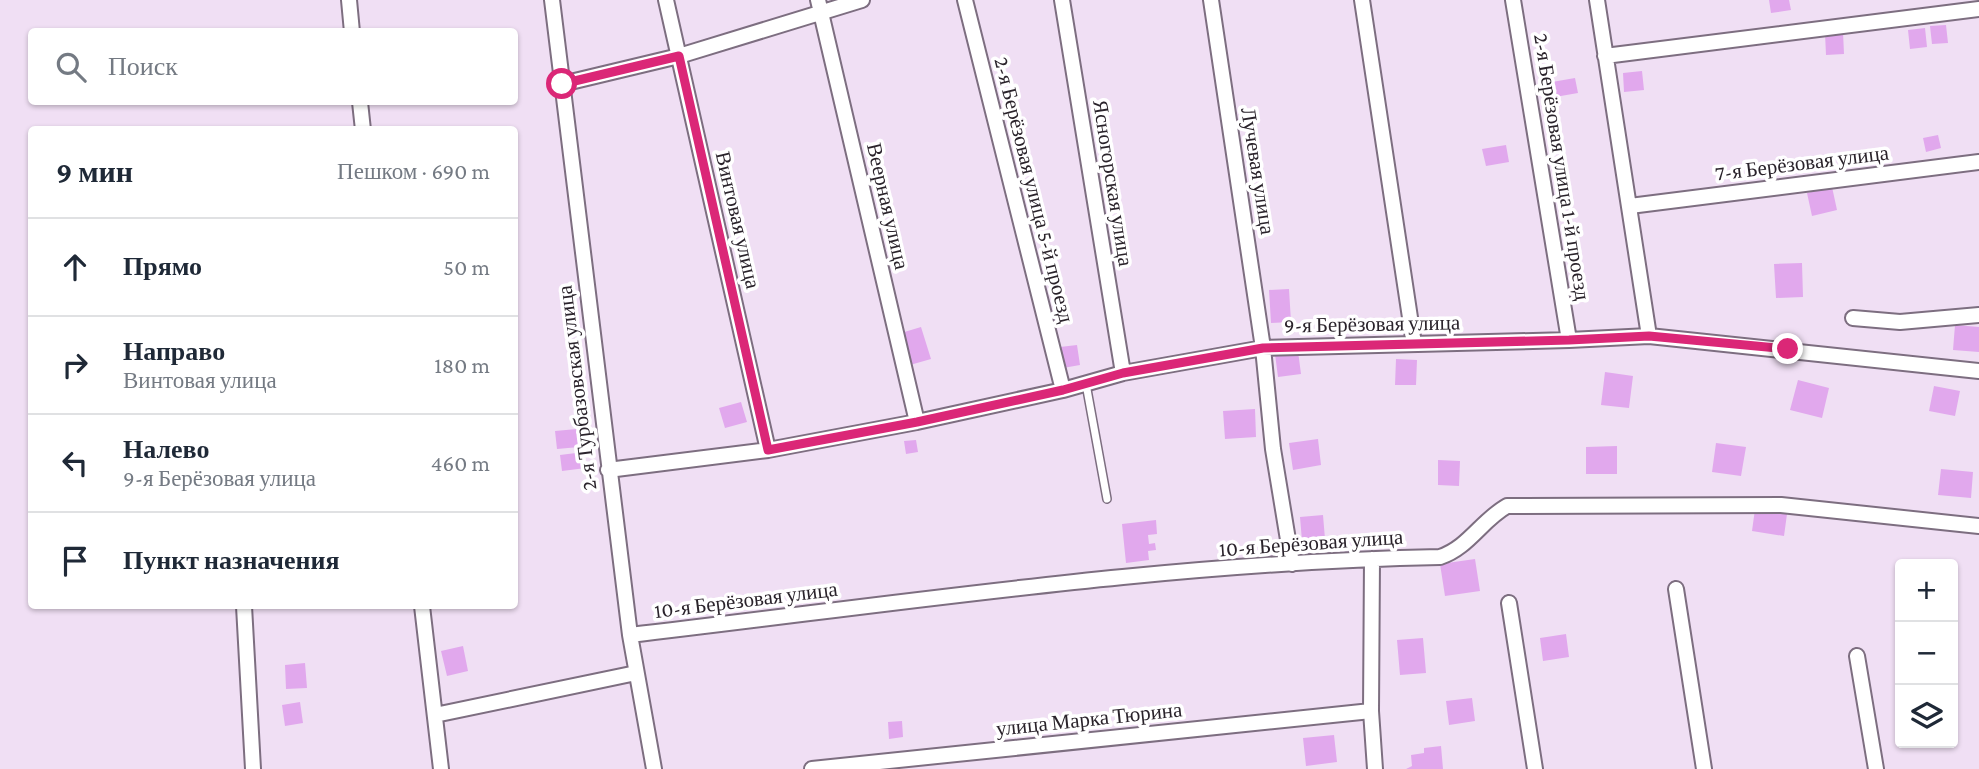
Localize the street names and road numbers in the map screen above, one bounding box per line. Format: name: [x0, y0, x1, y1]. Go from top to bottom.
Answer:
street label: 2-я Берёзовая улица 1-й проезд: [1529, 32, 1595, 302]
street label: 2-я Берёзовая улица 5-й проезд: [989, 55, 1079, 326]
street label: Ясногорская улица: [1088, 98, 1138, 269]
street label: Лучевая улица: [1236, 106, 1280, 237]
street label: Веерная улица: [862, 140, 914, 272]
street label: 7-я Берёзовая улица: [1714, 140, 1891, 186]
street label: Винтовая улица: [711, 149, 766, 292]
street label: 2-я Турбазовская улица: [552, 283, 601, 492]
street label: 9-я Берёзовая улица: [1284, 310, 1461, 338]
street label: 10-я Берёзовая улица: [1218, 525, 1404, 561]
street label: 10-я Берёзовая улица: [653, 577, 840, 623]
street label: улица Марка Тюрина: [995, 697, 1184, 741]

